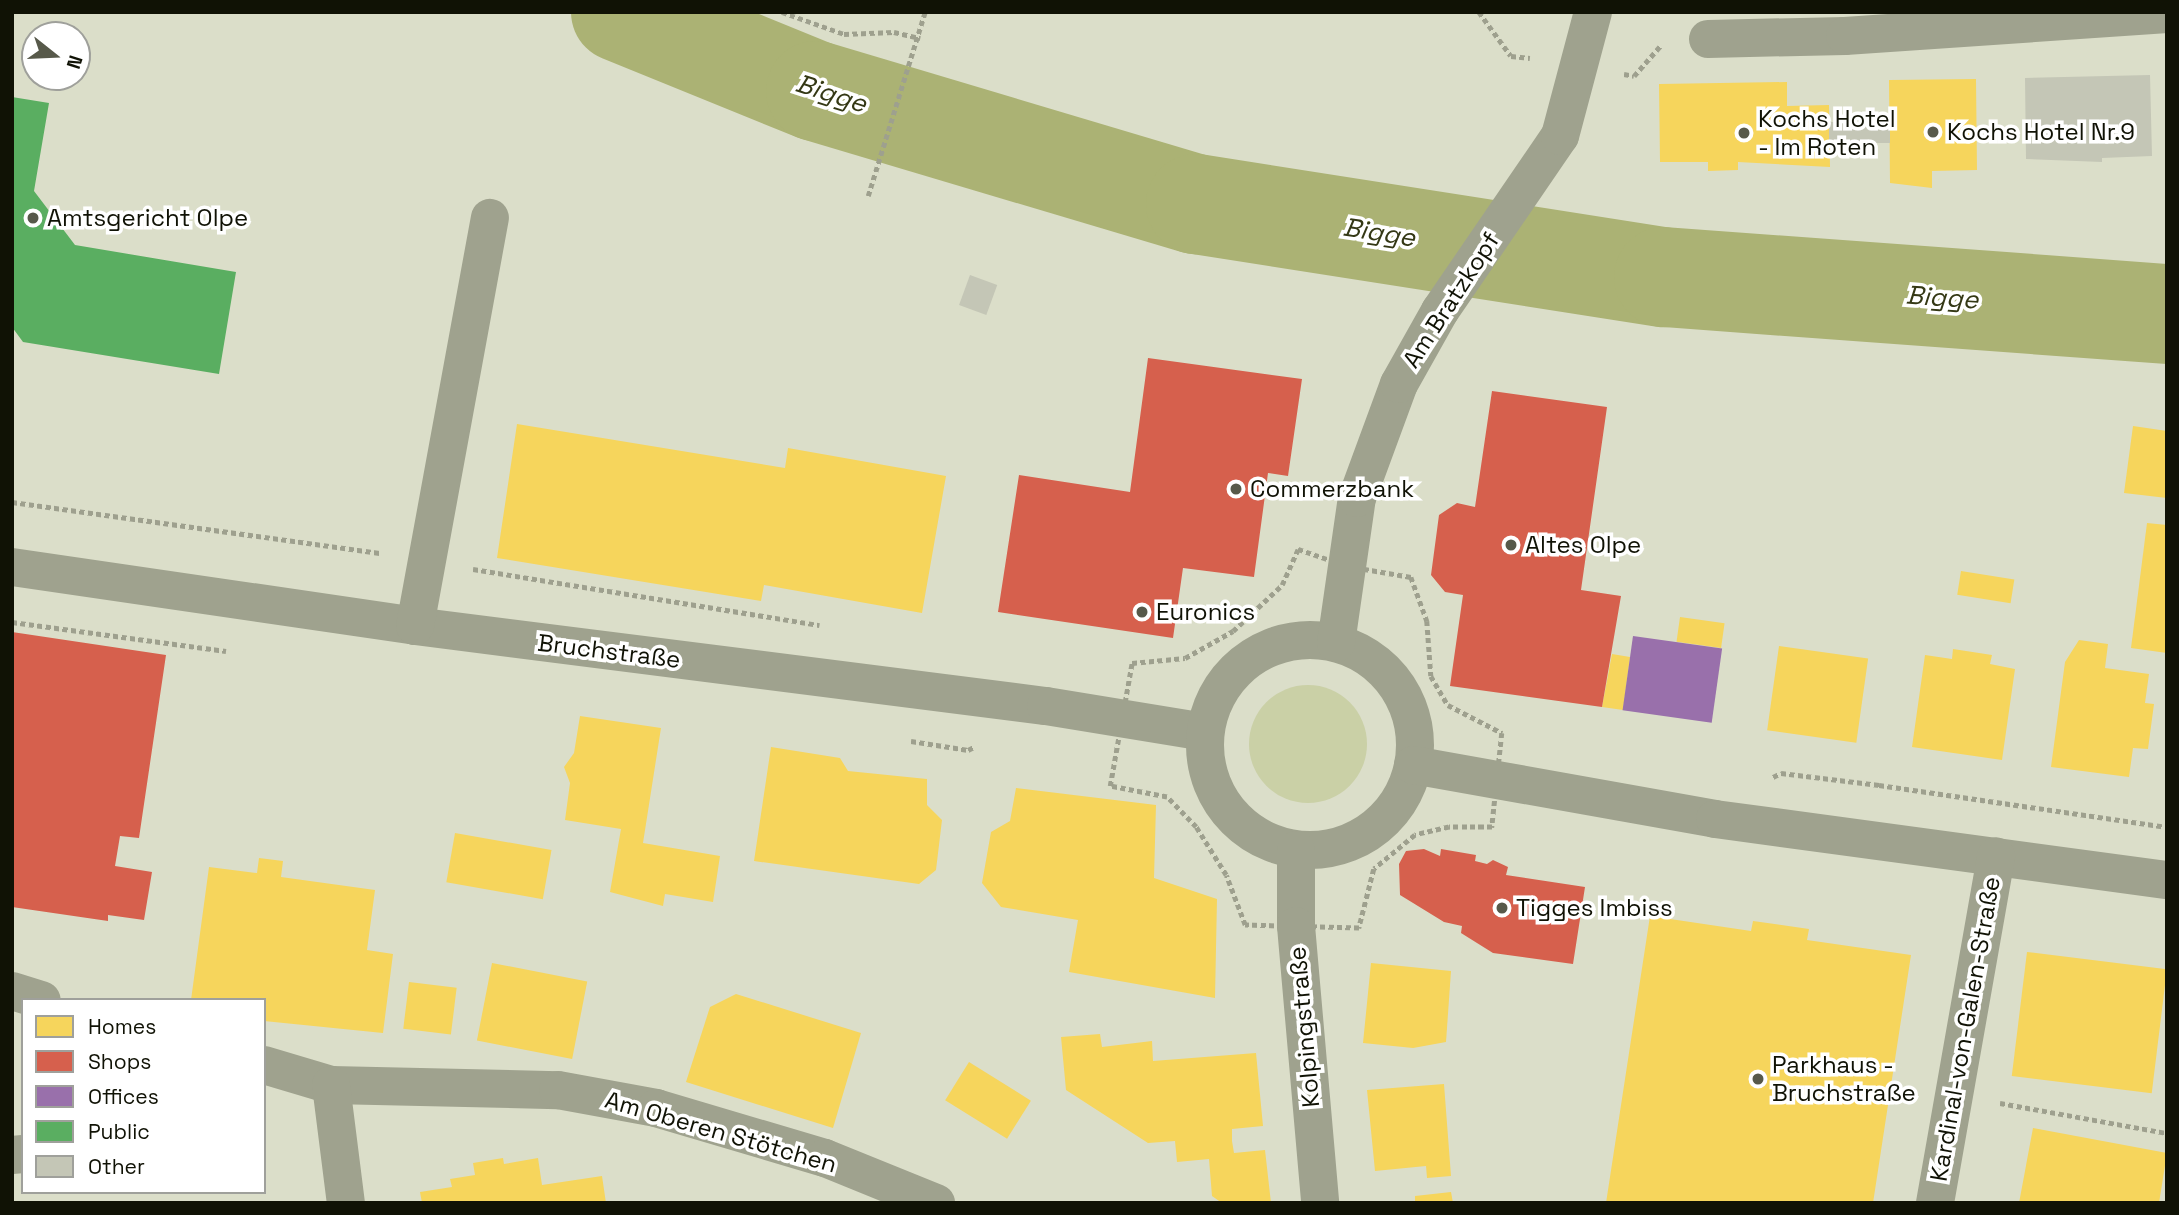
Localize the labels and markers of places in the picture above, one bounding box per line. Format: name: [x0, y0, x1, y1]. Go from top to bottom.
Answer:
place label: Kochs Hotel - Im Roten: [1758, 105, 1896, 161]
place label: Kochs Hotel Nr.9: [1947, 118, 2135, 146]
marker: Kochs Hotel Nr.9: [1925, 124, 1941, 140]
marker: Kochs Hotel - Im Roten: [1736, 125, 1752, 141]
place label: Amtsgericht Olpe: [47, 204, 248, 232]
marker: Amtsgericht Olpe: [25, 210, 41, 226]
place label: Commerzbank: [1250, 475, 1414, 503]
marker: Commerzbank: [1228, 481, 1244, 497]
place label: Altes Olpe: [1525, 531, 1641, 559]
marker: Altes Olpe: [1503, 537, 1519, 553]
place label: Euronics: [1156, 598, 1255, 626]
marker: Euronics: [1134, 604, 1150, 620]
place label: Tigges Imbiss: [1516, 894, 1673, 922]
marker: Tigges Imbiss: [1494, 900, 1510, 916]
place label: Parkhaus - Bruchstraße: [1772, 1051, 1916, 1107]
marker: Parkhaus - Bruchstraße: [1750, 1071, 1766, 1087]

